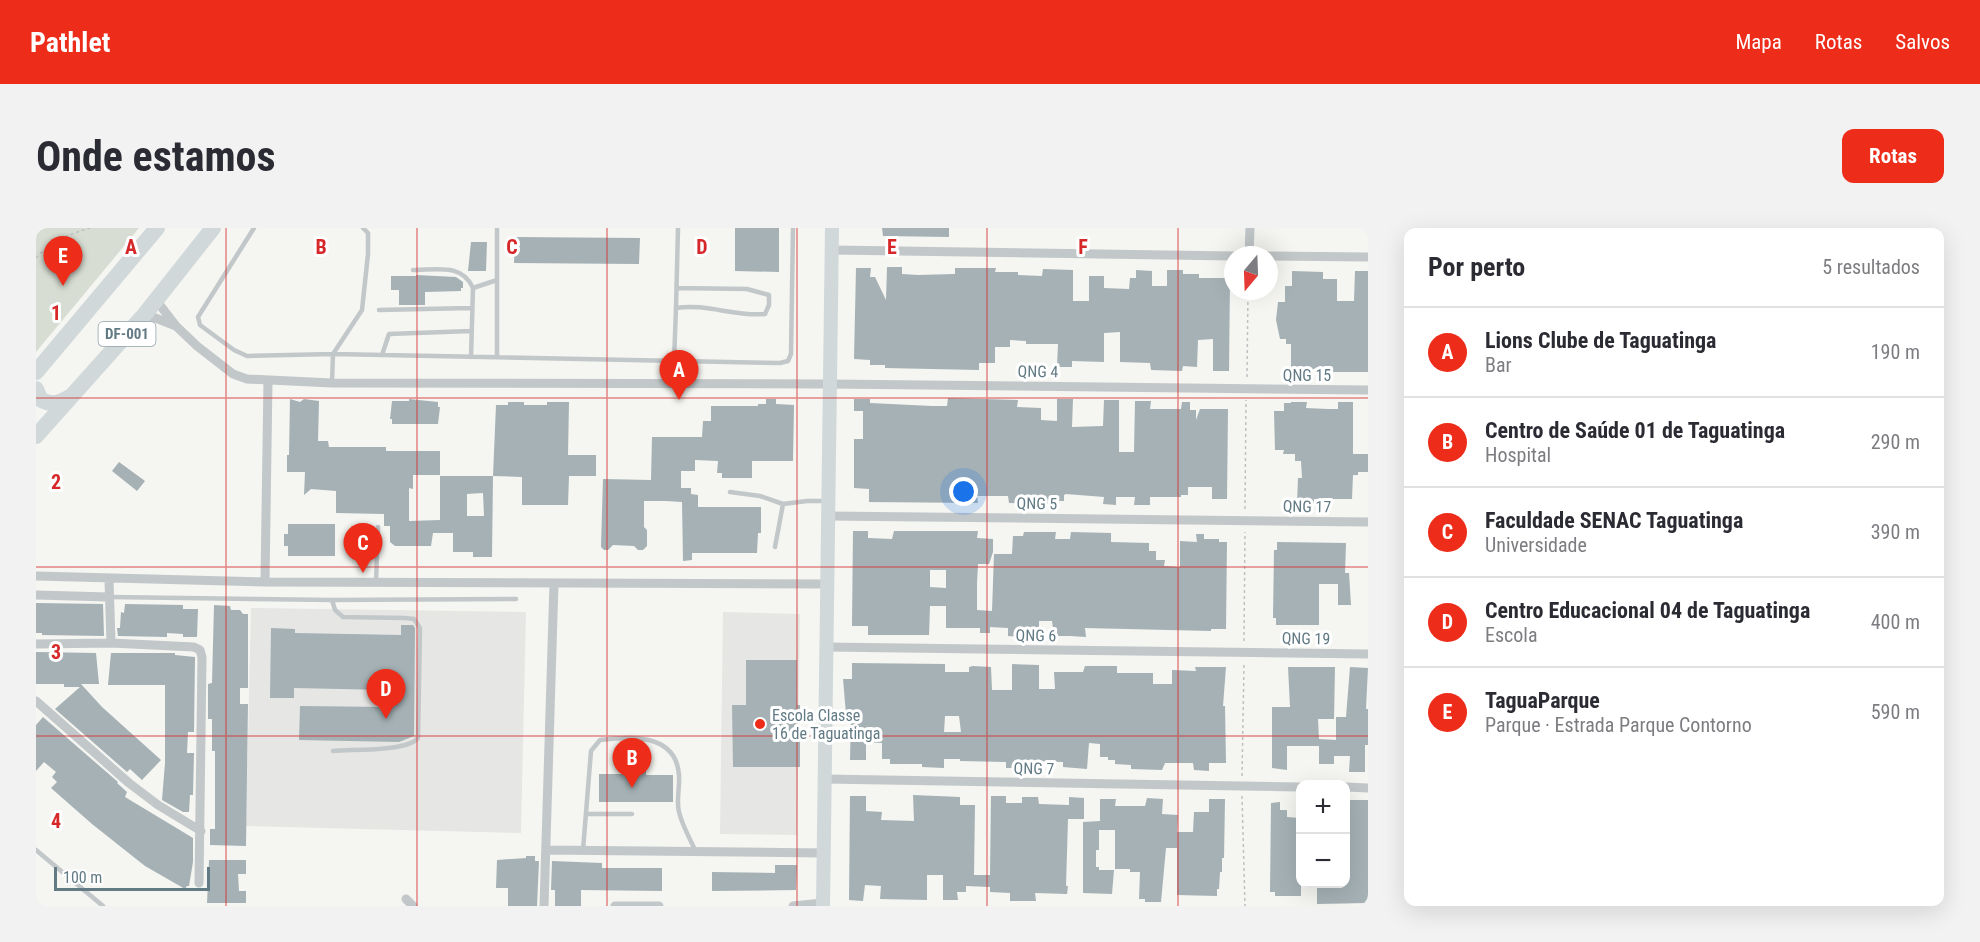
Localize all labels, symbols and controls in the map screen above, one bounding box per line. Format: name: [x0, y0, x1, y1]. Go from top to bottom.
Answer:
text: Pathlet: [30, 26, 110, 59]
text: Mapa: [1735, 30, 1782, 54]
text: Rotas: [1815, 30, 1862, 54]
text: Salvos: [1895, 30, 1950, 54]
button: Rotas: [1842, 129, 1944, 183]
text: Onde estamos: [36, 132, 276, 181]
text: A: [125, 235, 137, 259]
text: B: [315, 235, 327, 259]
text: C: [506, 235, 518, 259]
text: D: [696, 235, 708, 259]
text: E: [887, 235, 897, 259]
text: F: [1078, 235, 1088, 259]
pin: E: [44, 236, 82, 286]
north arrow: [1224, 246, 1278, 300]
text: Por perto: [1428, 252, 1525, 282]
text: 5 resultados: [1822, 255, 1920, 279]
text: 1: [51, 301, 61, 325]
road number: DF-001: [98, 322, 155, 346]
text: Lions Clube de Taguatinga: [1485, 328, 1716, 353]
text: A: [1442, 340, 1453, 364]
text: 190 m: [1871, 340, 1920, 364]
pin: A: [660, 350, 698, 400]
text: Bar: [1485, 353, 1512, 377]
street label: QNG 4: [1018, 362, 1059, 381]
street label: QNG 15: [1283, 366, 1331, 385]
text: Centro de Saúde 01 de Taguatinga: [1485, 418, 1785, 443]
text: B: [1442, 430, 1453, 454]
text: 290 m: [1871, 430, 1920, 454]
text: Hospital: [1485, 443, 1551, 467]
text: 2: [51, 470, 61, 494]
your location: [949, 477, 978, 506]
street label: QNG 5: [1017, 494, 1058, 513]
street label: QNG 17: [1283, 497, 1331, 516]
text: Faculdade SENAC Taguatinga: [1485, 508, 1743, 533]
text: C: [1442, 520, 1453, 544]
text: 390 m: [1871, 520, 1920, 544]
pin: C: [344, 524, 382, 573]
text: Universidade: [1485, 533, 1587, 557]
text: Centro Educacional 04 de Taguatinga: [1485, 598, 1810, 623]
text: D: [1442, 610, 1453, 634]
text: 400 m: [1871, 610, 1920, 634]
text: Escola: [1485, 623, 1538, 647]
street label: QNG 6: [1016, 626, 1057, 645]
street label: QNG 19: [1282, 629, 1330, 648]
text: 3: [51, 640, 61, 664]
pin: D: [366, 670, 406, 719]
text: TaguaParque: [1485, 688, 1600, 713]
text: E: [1443, 700, 1452, 724]
text: 590 m: [1871, 700, 1920, 724]
place label: Escola Classe 16 de Taguatinga: [772, 706, 880, 743]
text: Parque · Estrada Parque Contorno: [1485, 713, 1752, 737]
marker: Escola Classe 16 de Taguatinga: [753, 717, 767, 731]
pin: B: [612, 738, 652, 788]
street label: QNG 7: [1014, 759, 1055, 778]
map controls: [1296, 780, 1350, 888]
button: +: [1296, 780, 1350, 834]
text: 4: [51, 809, 61, 833]
button: −: [1296, 834, 1350, 888]
scale bar: [54, 864, 210, 892]
text: 100 m: [63, 868, 102, 887]

